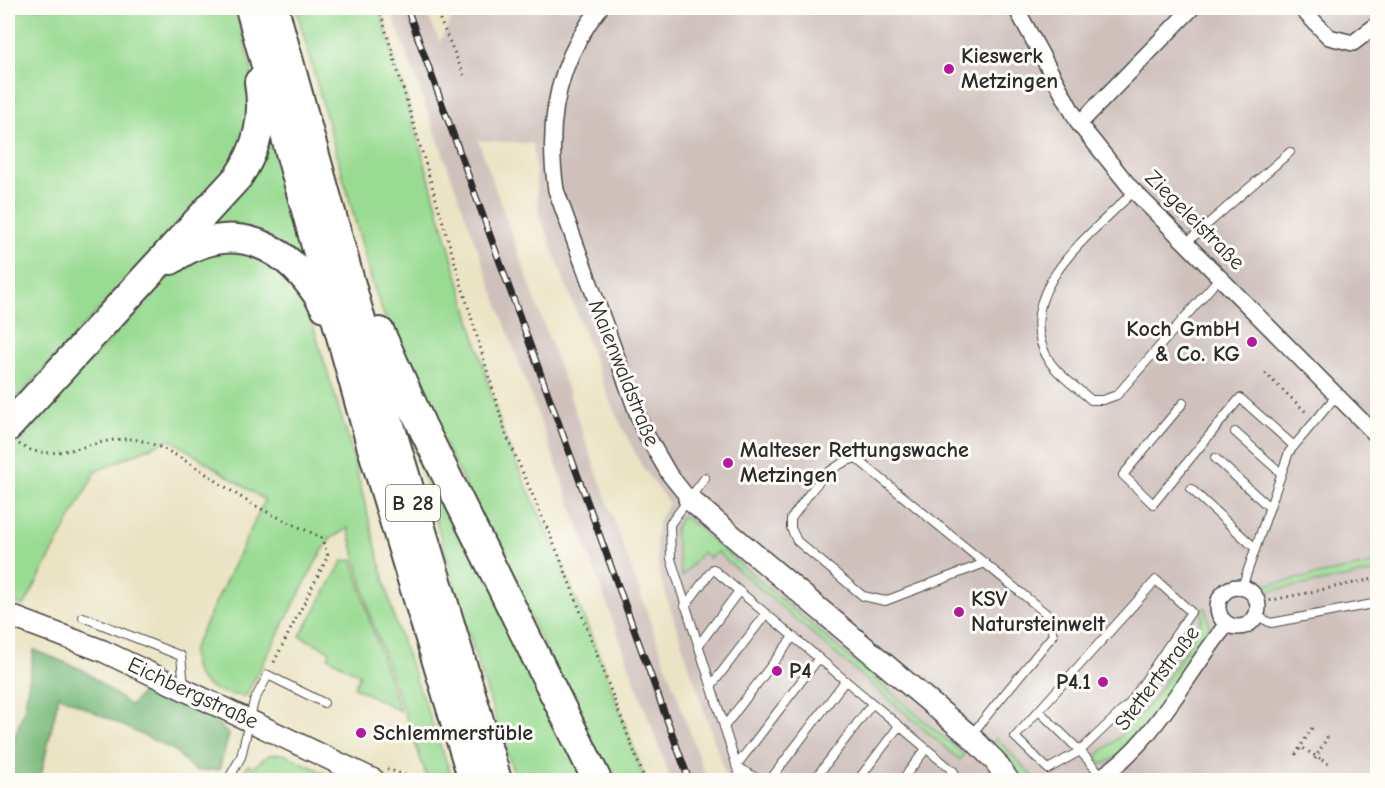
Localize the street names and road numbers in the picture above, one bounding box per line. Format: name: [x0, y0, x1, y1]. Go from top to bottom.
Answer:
street label: Ziegeleistraße: [1140, 165, 1250, 275]
street label: Maienwaldstraße: [583, 296, 665, 450]
road number: B 28: [386, 485, 440, 521]
street label: Stettertstraße: [1109, 620, 1205, 736]
street label: Eichbergstraße: [124, 651, 262, 735]

